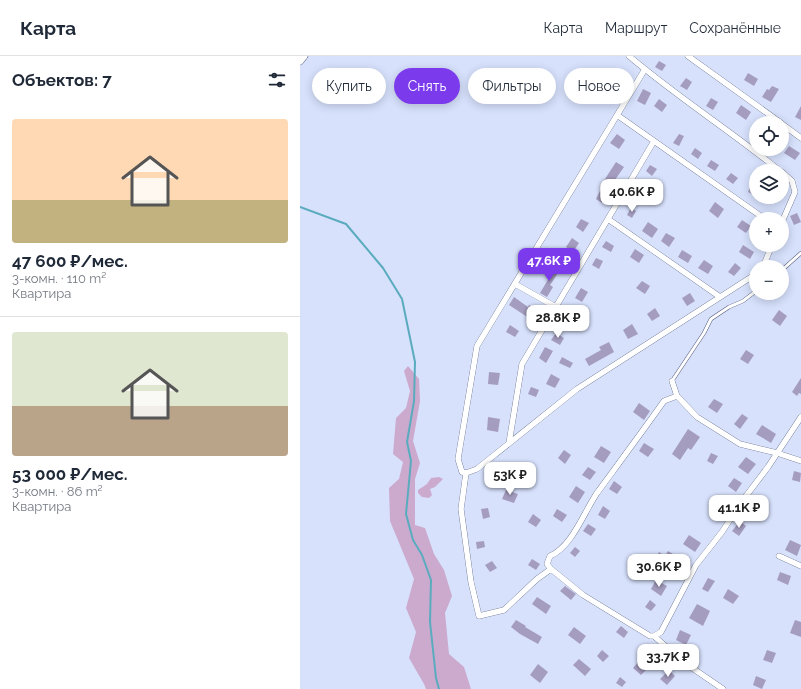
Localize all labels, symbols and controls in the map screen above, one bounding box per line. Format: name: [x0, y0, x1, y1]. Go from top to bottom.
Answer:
text: Карта: [20, 17, 76, 39]
text: Карта: [544, 20, 583, 36]
text: Маршрут: [605, 20, 667, 36]
text: Сохранённые: [689, 20, 781, 36]
chip: Купить: [312, 68, 386, 104]
chip: Снять: [394, 68, 460, 104]
chip: Фильтры: [468, 68, 556, 104]
chip: Новое: [564, 68, 634, 104]
icon: filters: [266, 69, 288, 91]
text: Объектов: 7: [12, 70, 112, 90]
map controls: [749, 116, 789, 300]
button: locate: [749, 116, 789, 156]
icon: home: [114, 145, 186, 217]
button: layers: [749, 164, 789, 204]
pin: 40.6K ₽: [595, 179, 669, 213]
text: 40.6K ₽: [609, 184, 655, 199]
button: +: [749, 212, 789, 252]
pin: 47.6K ₽: [512, 248, 586, 282]
text: 47 600 ₽/мес.: [12, 251, 128, 271]
text: 47.6K ₽: [527, 253, 571, 268]
button: −: [749, 260, 789, 300]
text: 3-комн. · 110 m²: [12, 271, 106, 286]
text: Квартира: [12, 286, 71, 301]
pin: 28.8K ₽: [521, 305, 595, 339]
text: 28.8K ₽: [535, 310, 581, 325]
icon: home: [114, 358, 186, 430]
pin: 53K ₽: [482, 462, 538, 496]
text: 53 000 ₽/мес.: [12, 464, 128, 484]
text: 53K ₽: [493, 467, 527, 482]
text: 3-комн. · 86 m²: [12, 484, 103, 499]
pin: 41.1K ₽: [702, 495, 776, 529]
text: Квартира: [12, 499, 71, 514]
text: 41.1K ₽: [718, 500, 760, 515]
pin: 30.6K ₽: [622, 554, 696, 588]
text: 30.6K ₽: [636, 559, 682, 574]
pin: 33.7K ₽: [631, 644, 705, 678]
text: 33.7K ₽: [646, 649, 690, 664]

